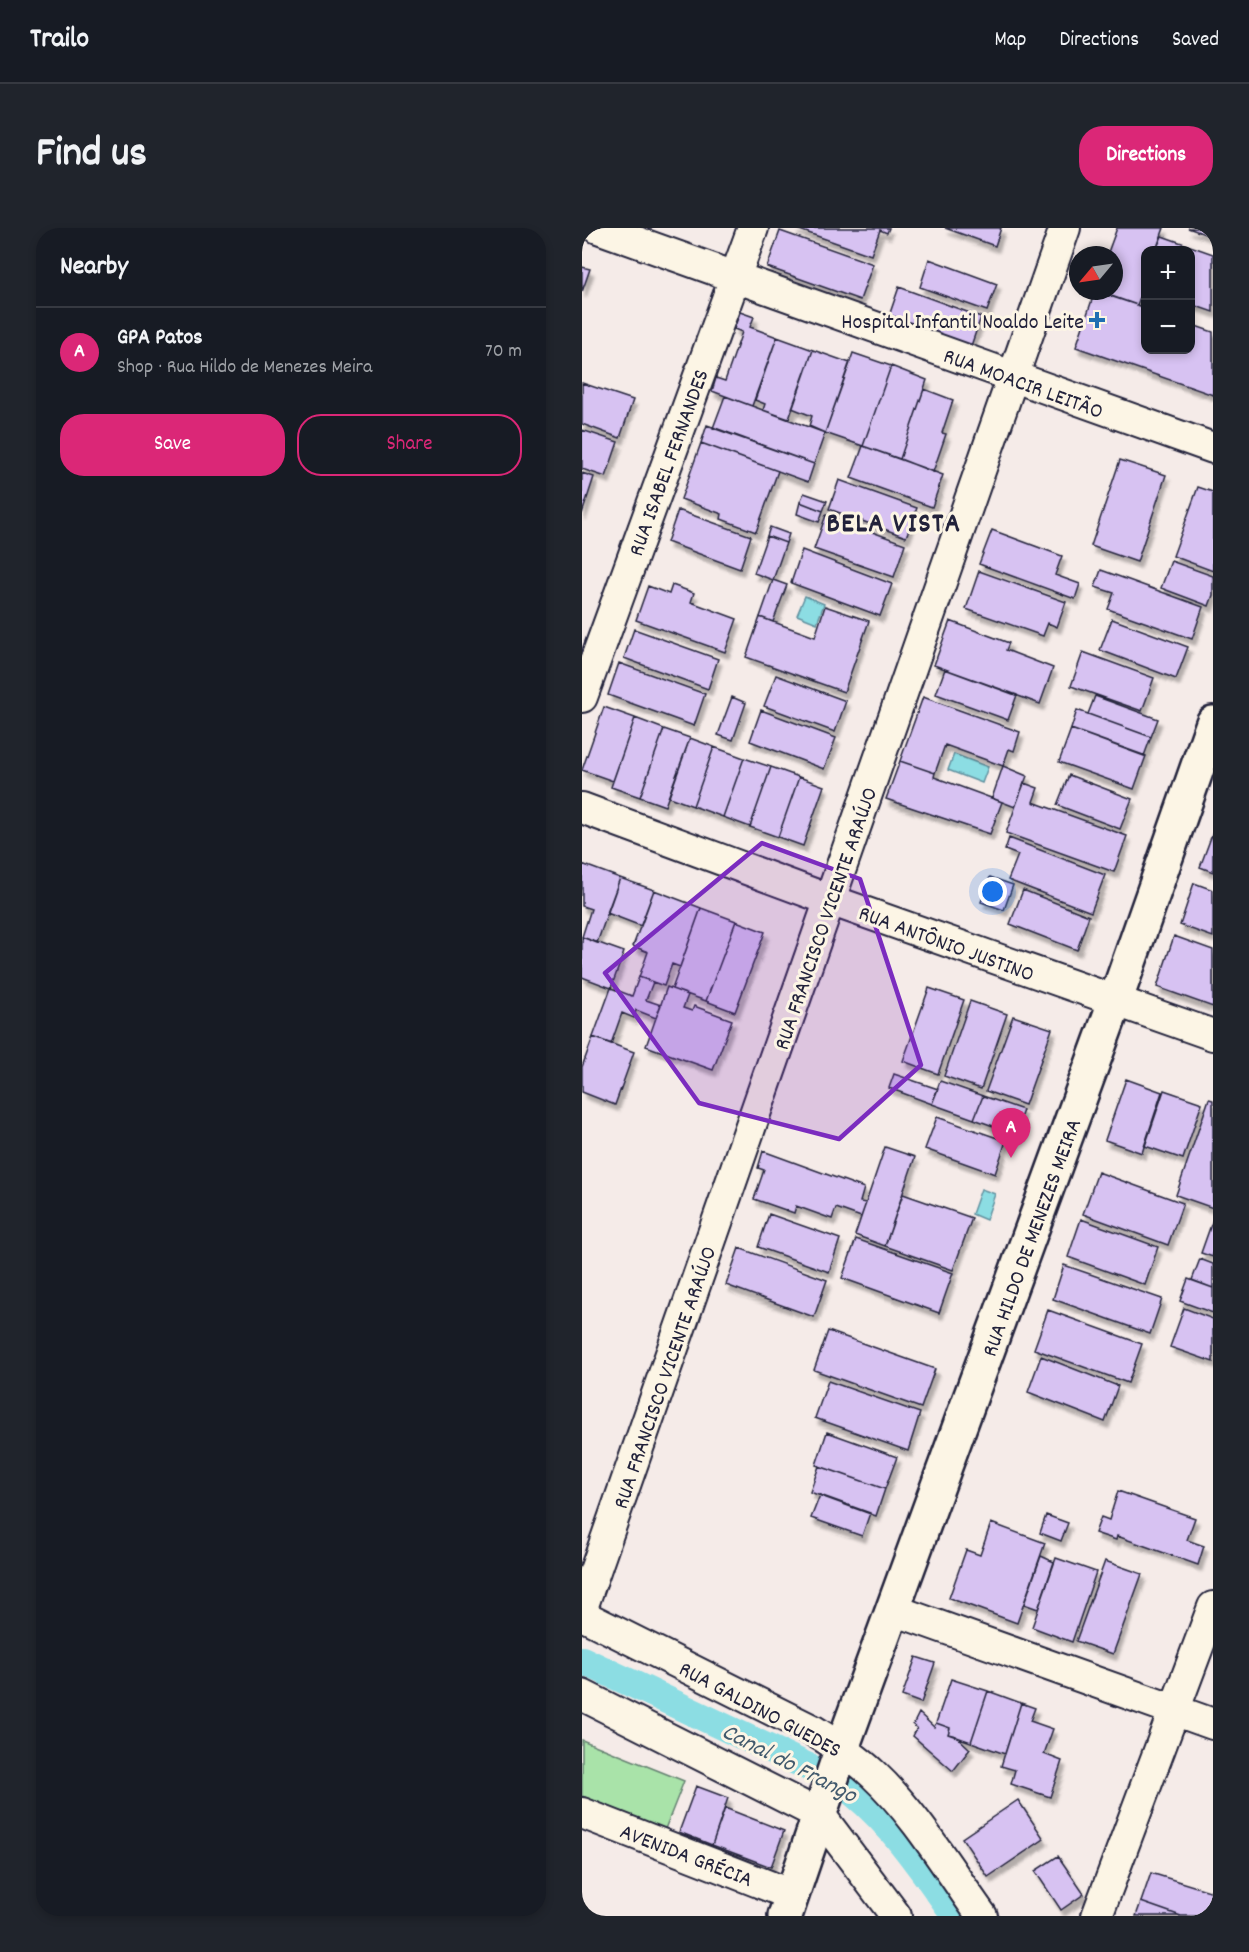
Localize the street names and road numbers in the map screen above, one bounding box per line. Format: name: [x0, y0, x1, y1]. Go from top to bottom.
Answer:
street label: RUA MOACIR LEITÃO: [939, 342, 1107, 429]
street label: RUA ISABEL FERNANDES: [622, 365, 718, 561]
street label: RUA FRANCISCO VICENTE ARAÚJO: [768, 784, 887, 1055]
street label: RUA ANTÔNIO JUSTINO: [854, 899, 1038, 991]
street label: RUA HILDO DE MENEZES MEIRA: [975, 1114, 1085, 1360]
street label: RUA FRANCISCO VICENTE ARAÚJO: [607, 1243, 726, 1514]
street label: RUA GALDINO GUEDES: [673, 1655, 846, 1767]
street label: AVENIDA GRÉCIA: [615, 1818, 757, 1897]

